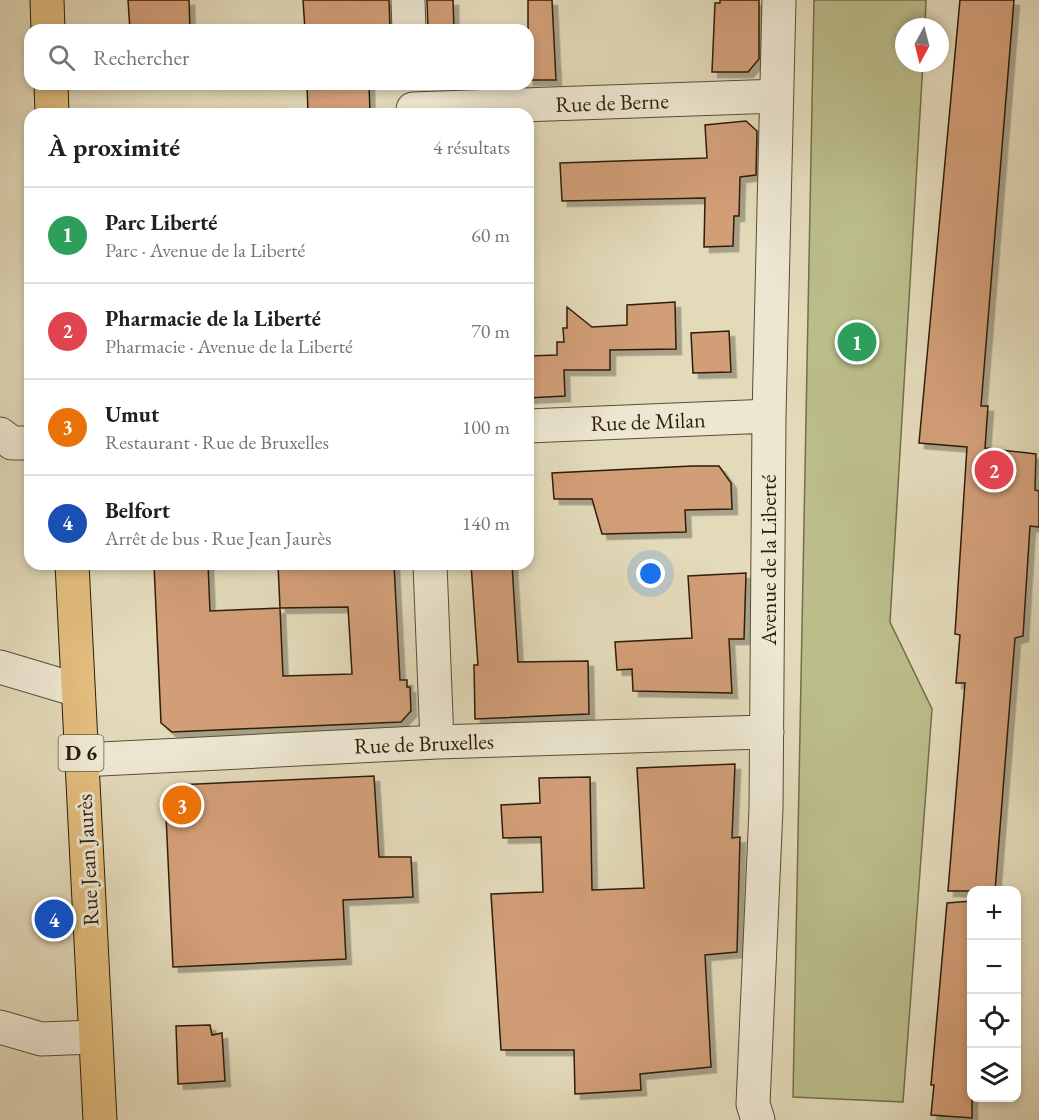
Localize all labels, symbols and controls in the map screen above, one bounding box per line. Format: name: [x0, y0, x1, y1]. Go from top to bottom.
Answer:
north arrow: [895, 18, 949, 72]
search box: [24, 24, 534, 90]
icon: search: [45, 41, 78, 74]
text: Rechercher: [93, 43, 189, 72]
street label: Rue de Berne: [555, 86, 670, 119]
text: À proximité: [48, 130, 180, 164]
text: 4 résultats: [433, 134, 510, 160]
text: Parc Liberté: [105, 208, 218, 237]
text: 1: [62, 222, 73, 248]
text: 60 m: [471, 222, 510, 248]
text: Parc · Avenue de la Liberté: [105, 237, 305, 263]
text: Pharmacie de la Liberté: [105, 304, 321, 333]
text: 2: [62, 318, 73, 344]
text: 70 m: [471, 318, 510, 344]
pin: 1: [838, 320, 876, 364]
text: Pharmacie · Avenue de la Liberté: [105, 333, 353, 359]
text: Umut: [105, 400, 159, 429]
street label: Rue de Milan: [590, 405, 706, 438]
text: 3: [62, 414, 73, 440]
text: 100 m: [462, 414, 510, 440]
text: Restaurant · Rue de Bruxelles: [105, 429, 329, 455]
pin: 2: [974, 448, 1014, 492]
street label: Avenue de la Liberté: [754, 474, 783, 647]
text: Belfort: [105, 496, 170, 525]
text: 4: [62, 510, 73, 536]
text: 140 m: [462, 510, 510, 536]
text: Arrêt de bus · Rue Jean Jaurès: [105, 525, 332, 551]
your location: [636, 559, 665, 588]
street label: Rue de Bruxelles: [354, 727, 494, 760]
road number: D 6: [58, 735, 104, 771]
pin: 3: [162, 782, 201, 828]
street label: Rue Jean Jaurès: [70, 793, 105, 927]
map controls: [967, 886, 1021, 1102]
button: +: [967, 886, 1021, 940]
pin: 4: [34, 896, 74, 942]
button: −: [967, 940, 1021, 994]
button: locate: [967, 994, 1021, 1048]
button: layers: [967, 1048, 1021, 1102]

